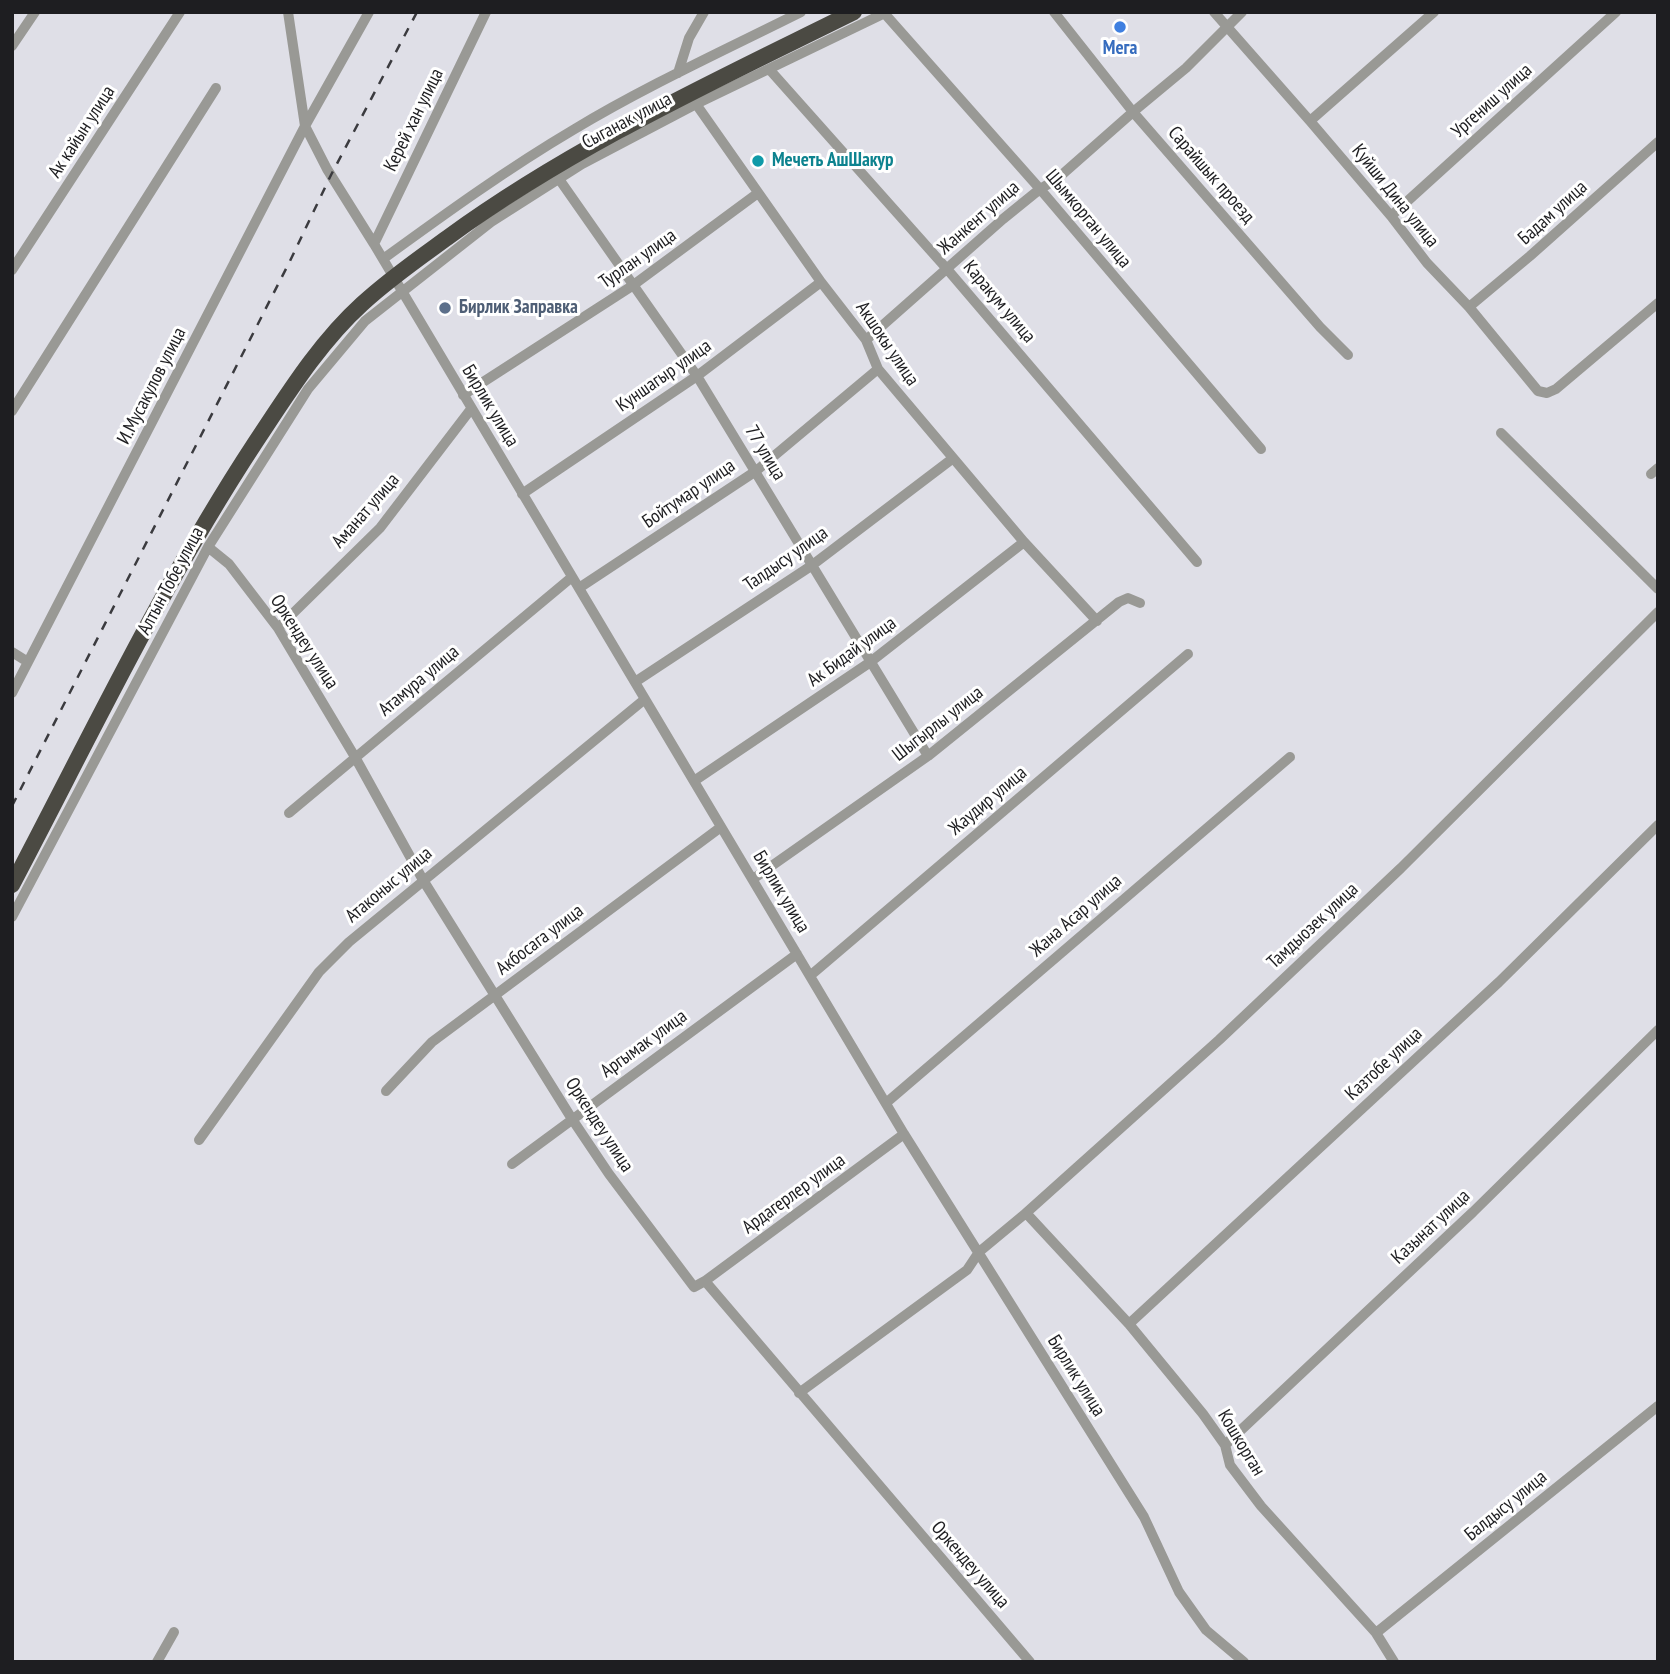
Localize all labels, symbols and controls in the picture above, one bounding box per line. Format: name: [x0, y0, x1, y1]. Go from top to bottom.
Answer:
marker: Мега: [1112, 19, 1128, 35]
place label: Мега: [1103, 38, 1137, 60]
street label: Ургениш улица: [1447, 59, 1537, 143]
street label: Керей хан улица: [379, 65, 449, 175]
street label: Ак кайын улица: [44, 82, 120, 182]
street label: Сыганак улица: [578, 88, 676, 154]
street label: Сарайшык проезд: [1163, 122, 1259, 228]
street label: Куйши Дина улица: [1347, 140, 1443, 252]
place label: Мечеть АшШакур: [772, 150, 893, 172]
marker: Мечеть АшШакур: [750, 153, 766, 169]
street label: Шымкорган улица: [1040, 165, 1136, 273]
street label: Жанкент улица: [934, 176, 1024, 260]
street label: Бадам улица: [1514, 176, 1592, 250]
street label: Турлан улица: [595, 224, 681, 294]
street label: Каракум улица: [958, 256, 1040, 348]
place label: Бирлик Заправка: [459, 297, 578, 319]
street label: Акшокы улица: [851, 298, 923, 390]
marker: Бирлик Заправка: [437, 300, 453, 316]
street label: И.Мусакулов улица: [113, 324, 191, 448]
street label: Куншагыр улица: [612, 335, 716, 417]
street label: Бирлик улица: [457, 361, 523, 451]
street label: 77 улица: [740, 421, 790, 485]
street label: Бойтумар улица: [638, 455, 740, 533]
street label: Аманат улица: [327, 469, 405, 553]
street label: Талдысу улица: [740, 522, 832, 596]
street label: Алтын Тобе улица: [133, 523, 209, 639]
street label: Оркендеу улица: [265, 590, 343, 694]
street label: Ак Бидай улица: [803, 612, 901, 692]
street label: Атамура улица: [374, 641, 464, 721]
street label: Шыгырлы улица: [888, 682, 988, 766]
street label: Жаудир улица: [944, 762, 1032, 840]
street label: Атаконыс улица: [341, 842, 437, 928]
street label: Бирлик улица: [748, 847, 814, 937]
street label: Жана Асар улица: [1025, 870, 1127, 962]
street label: Тамдыозек улица: [1263, 878, 1363, 974]
street label: Акбосага улица: [492, 900, 588, 980]
street label: Аргымак улица: [596, 1005, 692, 1083]
street label: Казтобе улица: [1341, 1023, 1427, 1105]
street label: Оркендеу улица: [560, 1073, 638, 1177]
street label: Ардагерлер улица: [738, 1149, 850, 1239]
street label: Казынат улица: [1387, 1185, 1475, 1269]
street label: Бирлик улица: [1042, 1331, 1110, 1421]
street label: Кошкорган: [1212, 1406, 1270, 1480]
street label: Балдысу улица: [1460, 1466, 1552, 1546]
street label: Оркендеу улица: [926, 1517, 1014, 1613]

